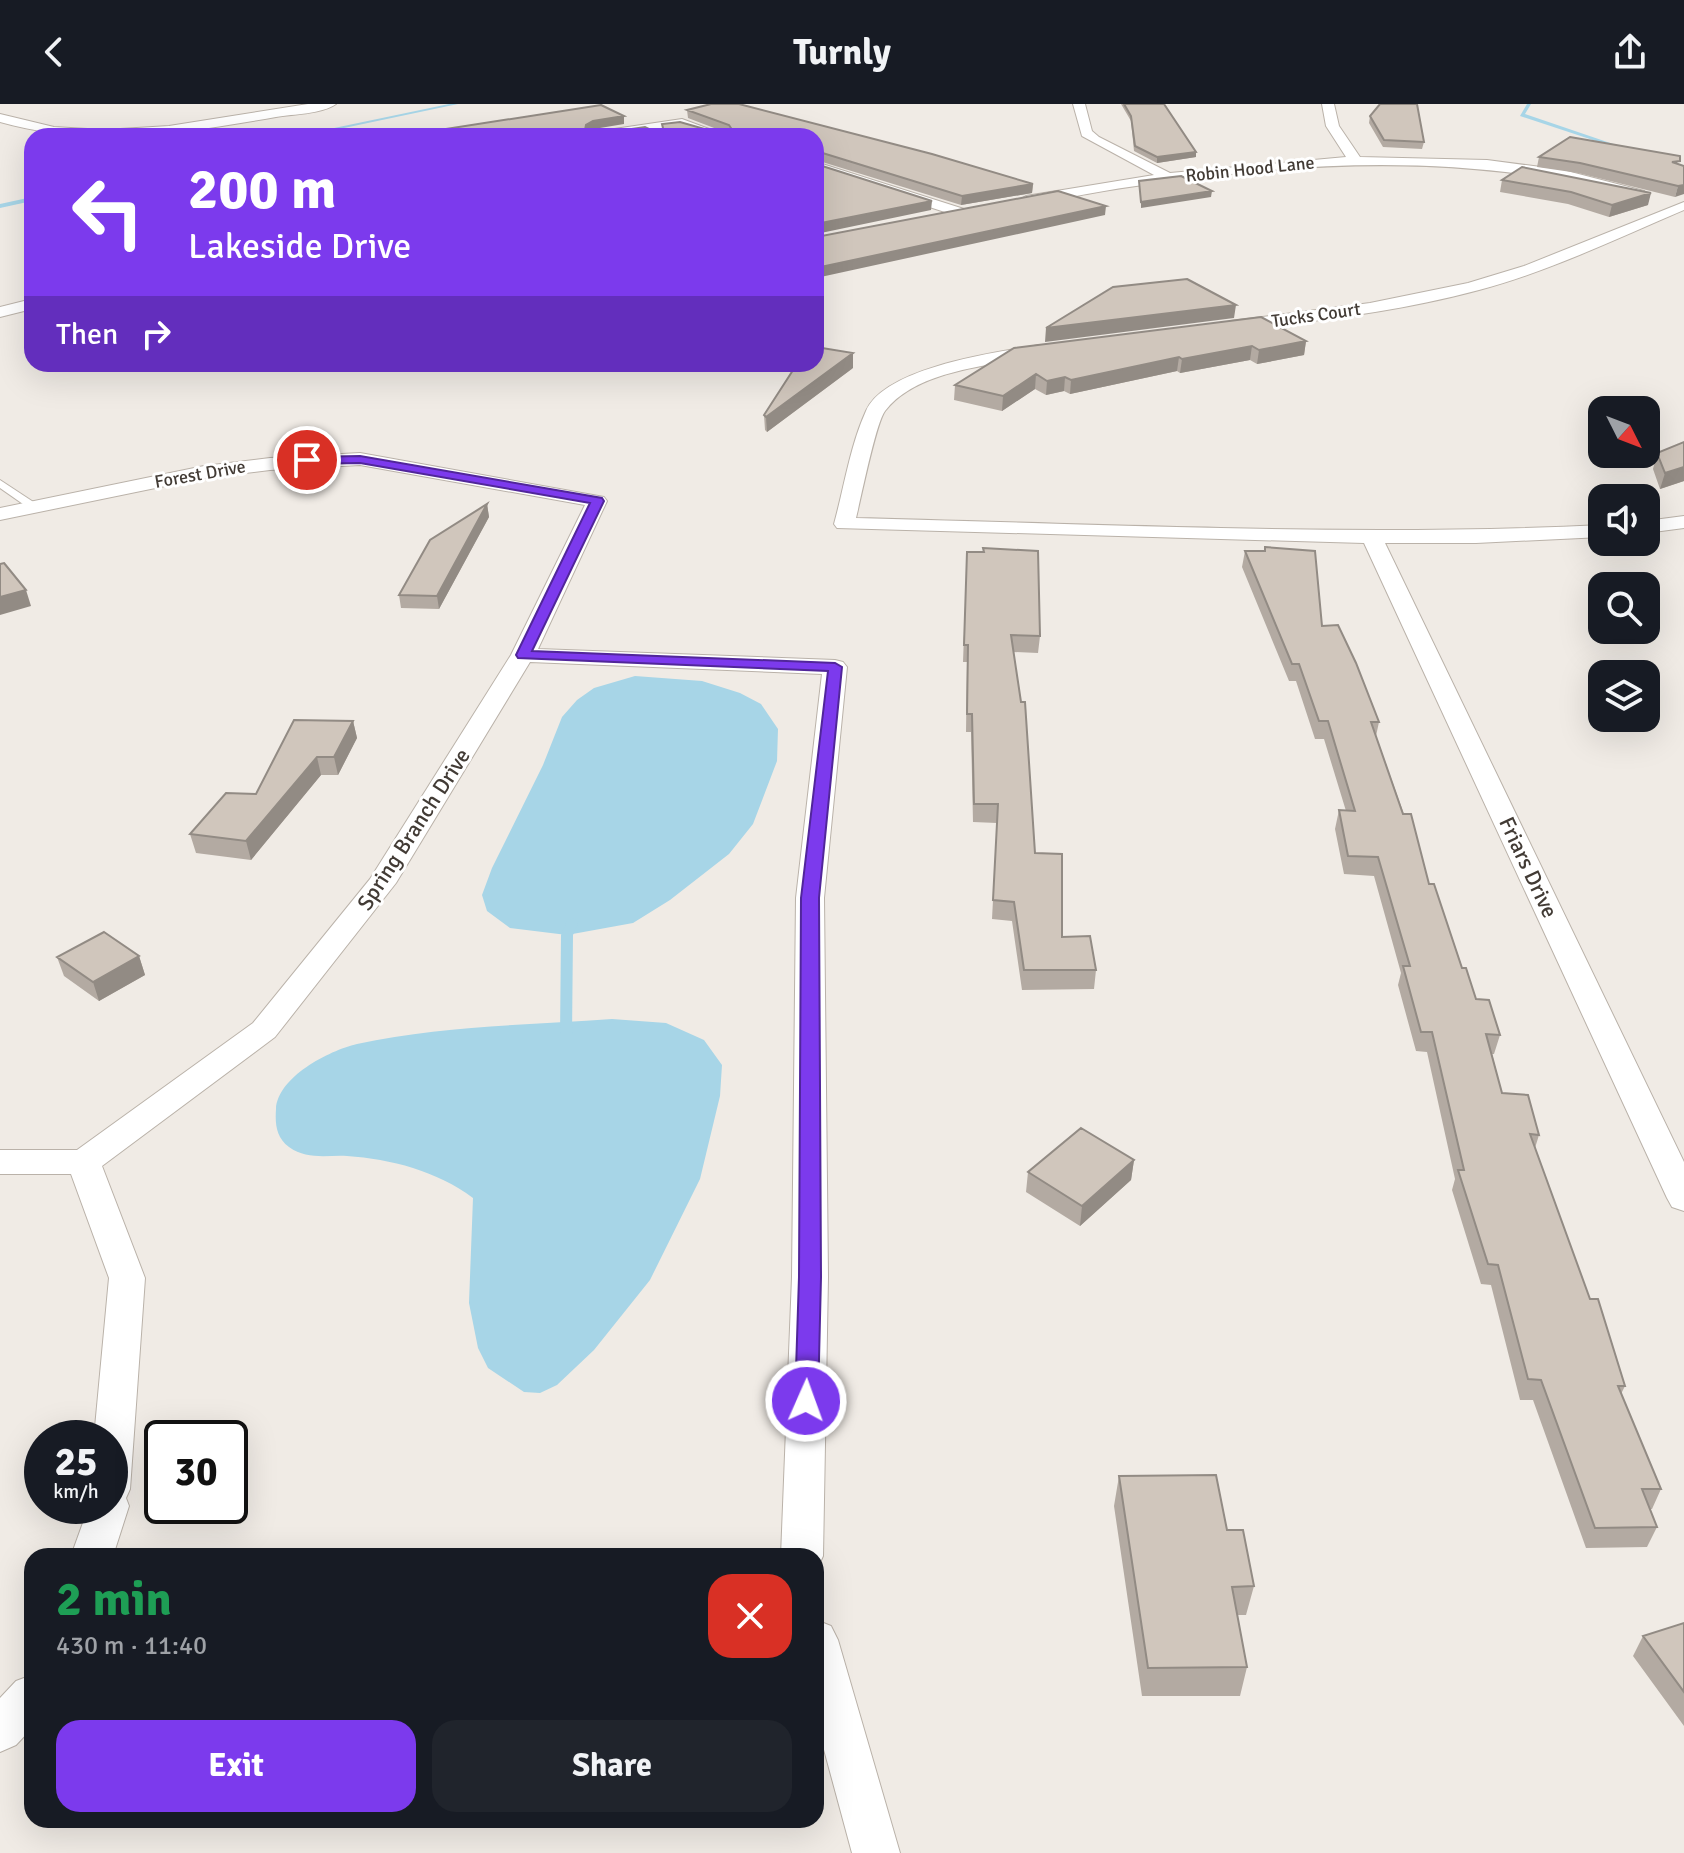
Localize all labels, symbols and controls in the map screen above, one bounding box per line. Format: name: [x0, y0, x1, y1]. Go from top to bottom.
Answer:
icon: back: [32, 30, 76, 74]
text: Turnly: [793, 30, 891, 75]
icon: share: [1608, 30, 1652, 74]
street label: Robin Hood Lane: [1184, 151, 1316, 187]
text: 200 m: [188, 155, 336, 224]
icon: left: [56, 160, 160, 264]
text: Lakeside Drive: [188, 224, 411, 269]
street label: Tucks Court: [1270, 298, 1362, 332]
icon: right: [134, 312, 178, 356]
text: Then: [56, 316, 118, 353]
north arrow: [1588, 396, 1660, 468]
map controls: [1588, 396, 1660, 732]
pin: [273, 426, 341, 494]
icon: arrive: [285, 438, 329, 482]
street label: Forest Drive: [153, 455, 247, 493]
button: sound: [1588, 484, 1660, 556]
button: search: [1588, 572, 1660, 644]
button: layers: [1588, 660, 1660, 732]
street label: Spring Branch Drive: [351, 743, 476, 915]
street label: Friars Drive: [1493, 812, 1564, 922]
position arrow: [764, 1359, 848, 1443]
speed limit sign: 30: [144, 1420, 248, 1524]
text: 25: [54, 1437, 98, 1487]
text: km/h: [53, 1479, 99, 1504]
text: 2 min: [56, 1570, 172, 1629]
button: close: [708, 1574, 792, 1658]
text: 430 m · 11:40: [56, 1630, 207, 1662]
button: Exit: [56, 1720, 416, 1812]
button: Share: [432, 1720, 792, 1812]

